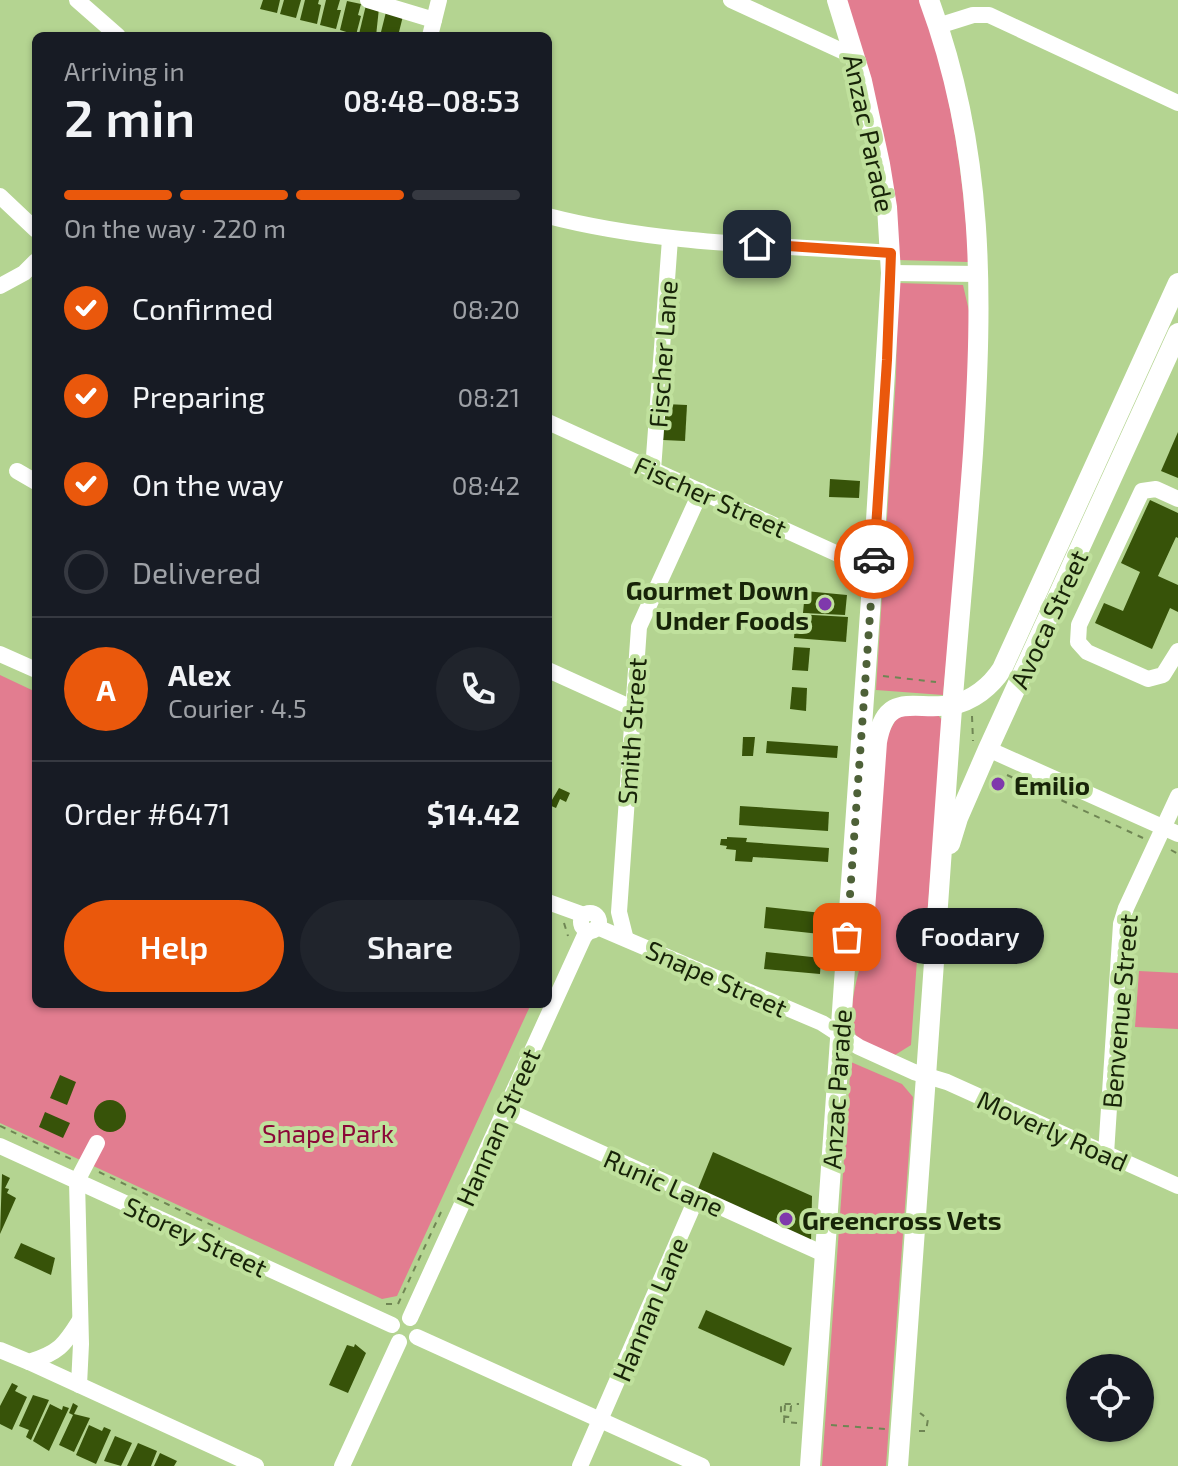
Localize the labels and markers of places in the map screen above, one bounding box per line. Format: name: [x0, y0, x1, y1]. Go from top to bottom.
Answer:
pin: [723, 210, 791, 278]
place label: Gourmet Down Under Foods: [626, 574, 809, 635]
marker: Gourmet Down Under Foods: [816, 595, 834, 613]
place label: Emilio: [1014, 769, 1090, 800]
marker: Emilio: [989, 775, 1007, 793]
pin: [813, 903, 881, 971]
callout: Foodary: [895, 909, 1043, 965]
place label: Greencross Vets: [802, 1204, 1002, 1235]
marker: Greencross Vets: [777, 1210, 795, 1228]

